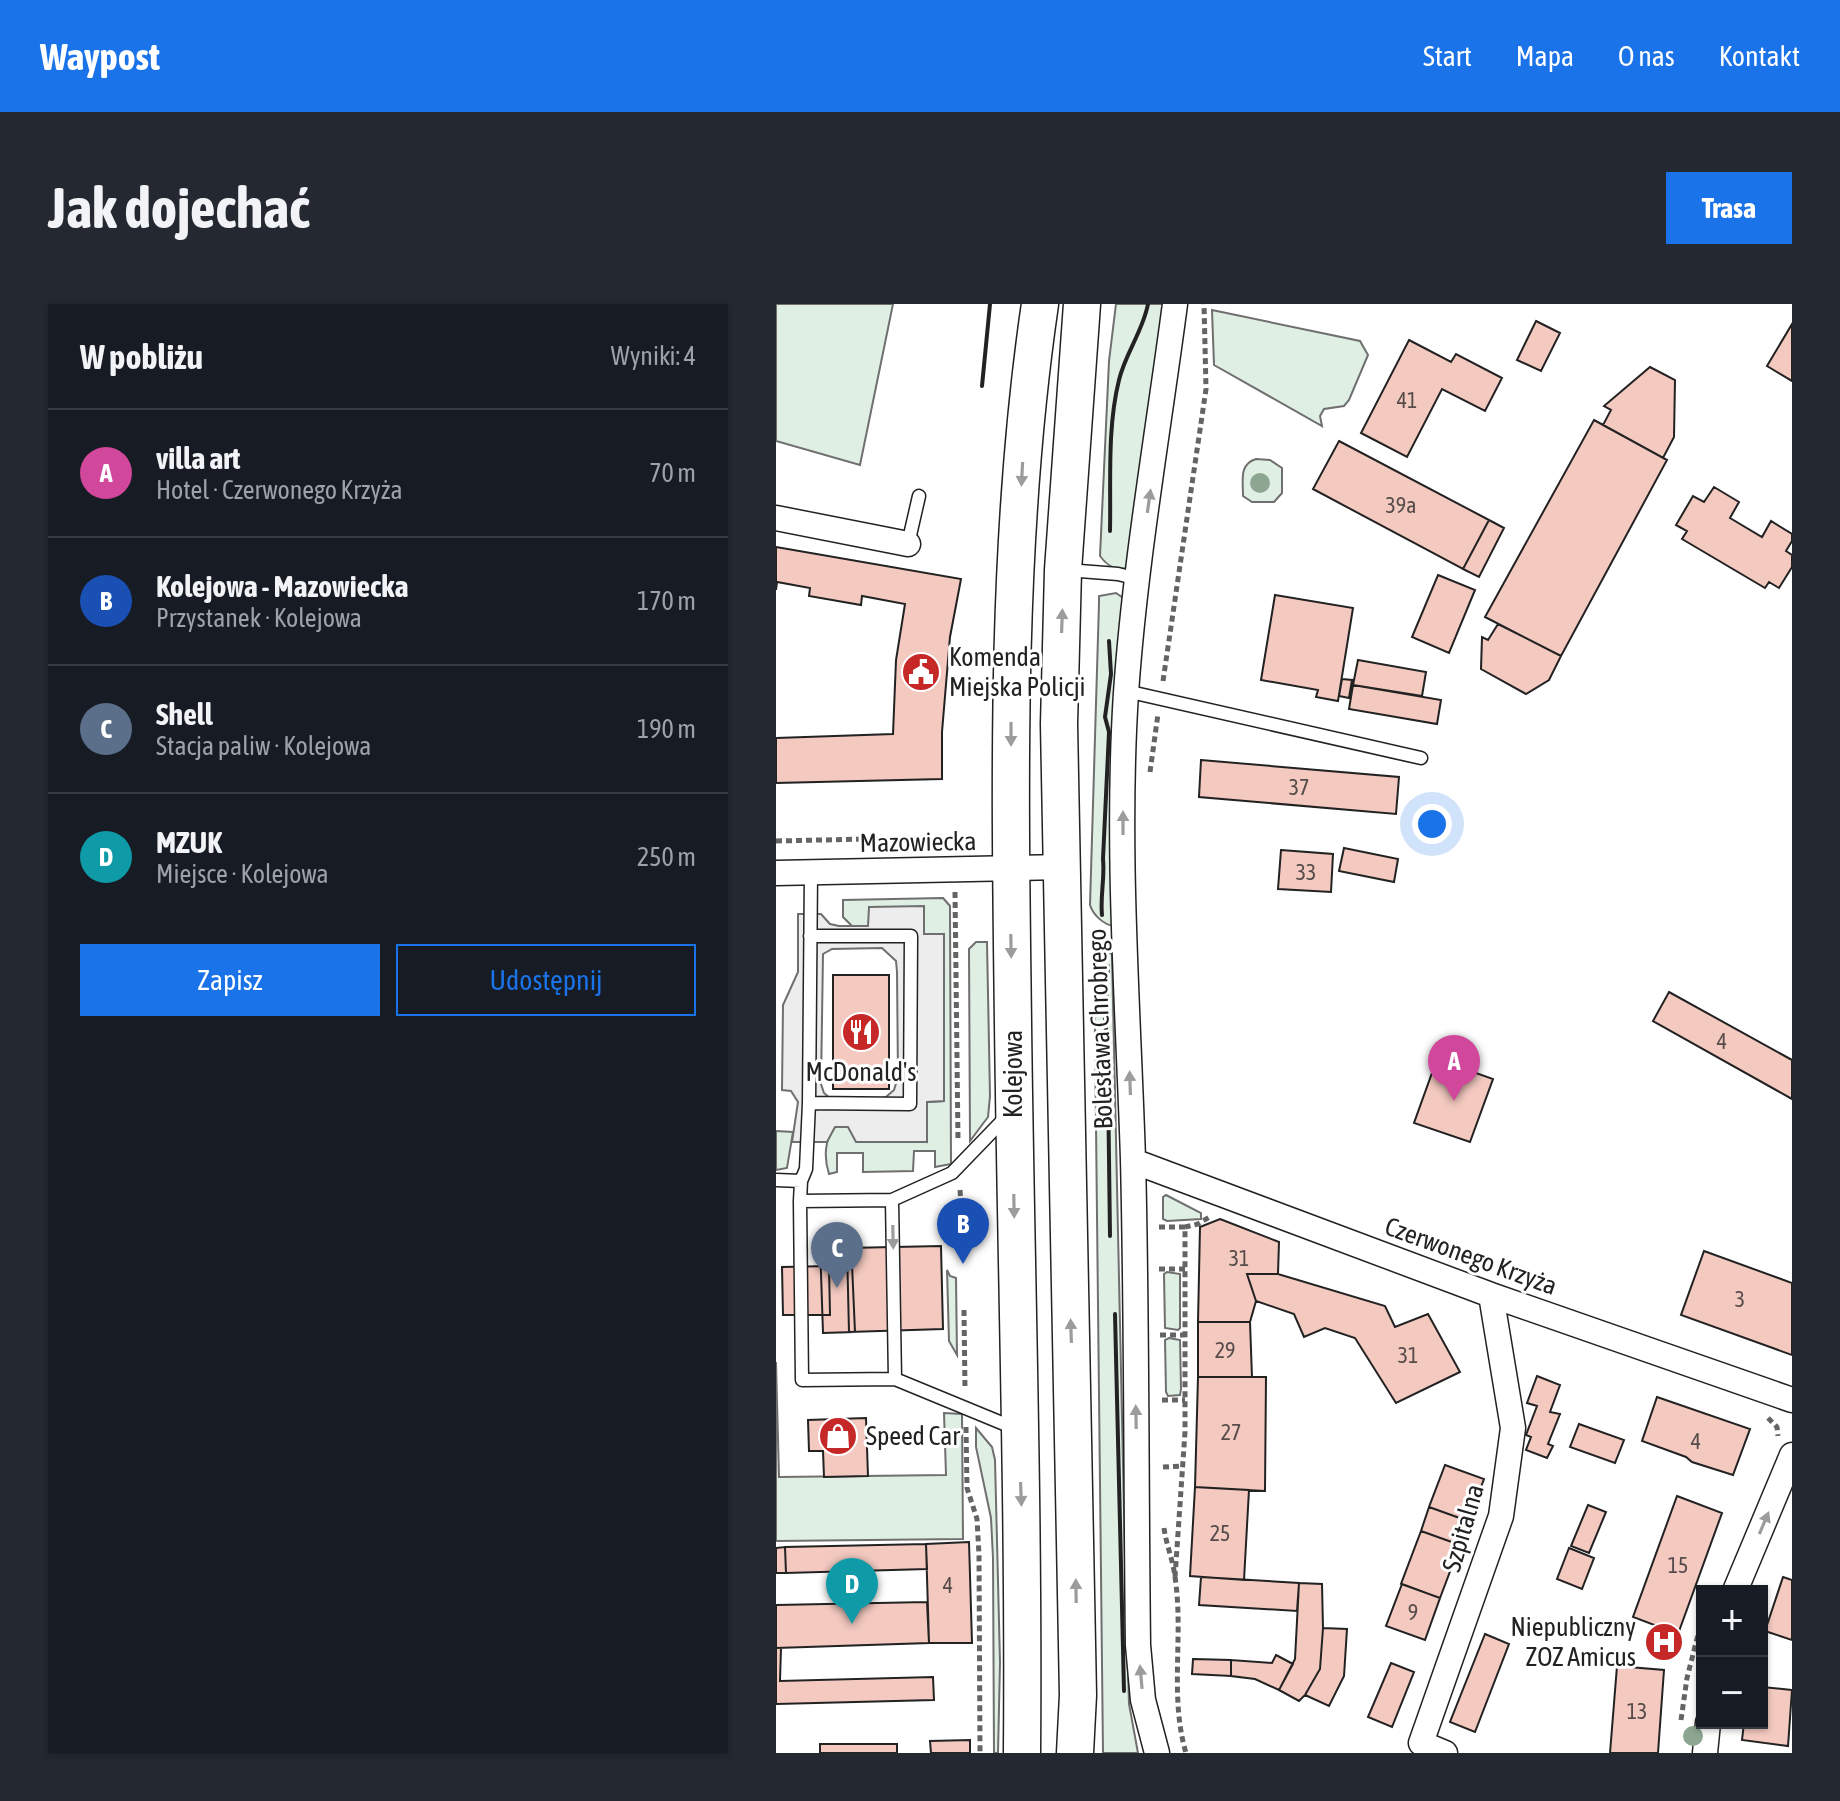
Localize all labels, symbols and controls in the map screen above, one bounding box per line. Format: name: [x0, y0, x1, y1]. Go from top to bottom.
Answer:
text: Waypost: [40, 35, 160, 78]
text: Start: [1423, 40, 1472, 72]
text: Mapa: [1516, 40, 1574, 72]
text: O nas: [1618, 40, 1675, 72]
text: Kontakt: [1719, 40, 1800, 72]
button: Trasa: [1666, 172, 1792, 244]
text: Jak dojechać: [48, 176, 310, 240]
text: W pobliżu: [80, 337, 203, 376]
text: Wyniki: 4: [611, 341, 696, 371]
house number: 41: [1397, 387, 1417, 413]
text: villa art: [156, 441, 240, 475]
text: A: [100, 458, 112, 488]
text: 70 m: [649, 458, 696, 488]
one-way arrow: [1015, 462, 1028, 487]
text: Hotel · Czerwonego Krzyża: [156, 475, 402, 505]
one-way arrow: [1143, 488, 1156, 513]
house number: 39a: [1386, 492, 1416, 518]
text: Kolejowa - Mazowiecka: [156, 569, 408, 603]
text: B: [100, 586, 112, 616]
text: 170 m: [637, 586, 696, 616]
text: Przystanek · Kolejowa: [156, 603, 362, 633]
one-way arrow: [1056, 608, 1068, 633]
place label: Komenda Miejska Policji: [949, 642, 1086, 702]
public building icon: Komenda Miejska Policji: [900, 651, 942, 693]
text: Shell: [156, 697, 213, 731]
text: C: [100, 714, 112, 744]
text: 190 m: [637, 714, 696, 744]
one-way arrow: [1005, 722, 1017, 747]
text: Stacja paliw · Kolejowa: [156, 731, 371, 761]
house number: 37: [1289, 774, 1309, 800]
your location: [1412, 804, 1452, 844]
one-way arrow: [1117, 810, 1130, 835]
text: MZUK: [156, 825, 222, 859]
street label: Mazowiecka: [859, 826, 977, 858]
text: D: [99, 842, 113, 872]
text: 250 m: [637, 842, 696, 872]
text: Miejsce · Kolejowa: [156, 859, 329, 889]
house number: 33: [1296, 859, 1316, 885]
street label: Bolesława Chrobrego: [1082, 928, 1118, 1130]
one-way arrow: [1005, 934, 1018, 959]
button: Zapisz: [80, 944, 380, 1016]
button: Udostępnij: [396, 944, 696, 1016]
restaurant icon: McDonald's: [840, 1011, 882, 1053]
house number: 4: [1717, 1028, 1727, 1054]
street label: Kolejowa: [998, 1030, 1028, 1118]
pin: A: [1428, 1035, 1480, 1101]
place label: McDonald's: [806, 1057, 916, 1087]
one-way arrow: [1123, 1070, 1136, 1095]
one-way arrow: [1008, 1194, 1021, 1219]
pin: B: [937, 1198, 989, 1264]
street label: Czerwonego Krzyża: [1381, 1211, 1561, 1301]
pin: C: [811, 1222, 863, 1288]
one-way arrow: [886, 1225, 899, 1250]
house number: 31: [1229, 1245, 1249, 1271]
house number: 3: [1735, 1286, 1745, 1312]
one-way arrow: [1065, 1318, 1078, 1343]
house number: 29: [1215, 1337, 1235, 1363]
house number: 31: [1398, 1342, 1418, 1368]
one-way arrow: [1129, 1404, 1142, 1429]
shop icon: Speed Car: [817, 1415, 859, 1457]
house number: 27: [1221, 1419, 1241, 1445]
place label: Speed Car: [866, 1421, 960, 1451]
house number: 4: [1691, 1428, 1701, 1454]
street label: Szpitalna: [1436, 1481, 1490, 1575]
one-way arrow: [1014, 1482, 1027, 1507]
one-way arrow: [1757, 1511, 1770, 1535]
house number: 25: [1210, 1520, 1230, 1546]
house number: 15: [1668, 1552, 1688, 1578]
pin: D: [826, 1558, 878, 1624]
house number: 4: [943, 1572, 953, 1598]
one-way arrow: [1070, 1578, 1082, 1603]
map controls: [1696, 1585, 1768, 1729]
button: +: [1696, 1585, 1768, 1657]
house number: 9: [1408, 1599, 1418, 1625]
place label: Niepubliczny ZOZ Amicus: [1510, 1612, 1636, 1672]
hospital icon: Niepubliczny ZOZ Amicus: [1643, 1621, 1685, 1663]
button: −: [1696, 1657, 1768, 1729]
one-way arrow: [1134, 1664, 1147, 1689]
house number: 13: [1627, 1698, 1647, 1724]

